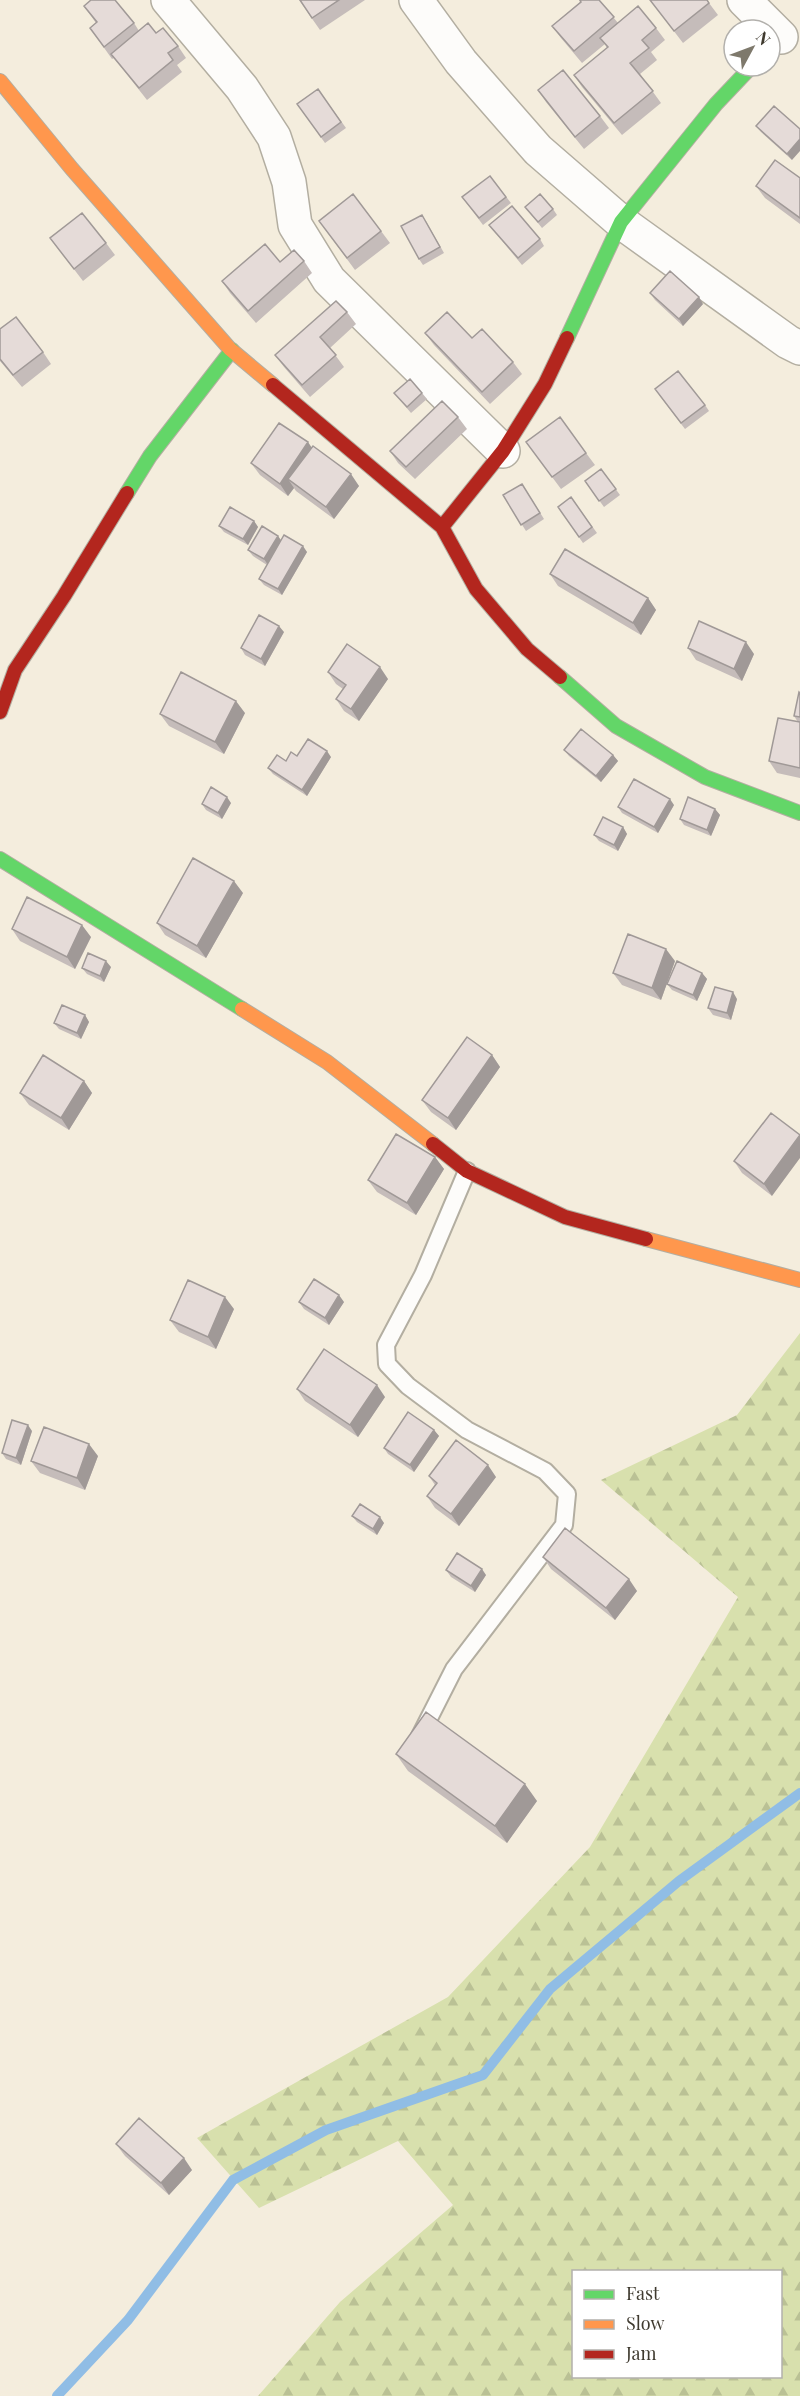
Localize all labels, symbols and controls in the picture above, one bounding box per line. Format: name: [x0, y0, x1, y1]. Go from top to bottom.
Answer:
north arrow: [722, 18, 782, 78]
text: N: [752, 27, 776, 49]
legend: [572, 2270, 782, 2378]
text: Fast: [626, 2281, 660, 2305]
text: Slow: [626, 2311, 664, 2335]
text: Jam: [625, 2341, 656, 2365]

